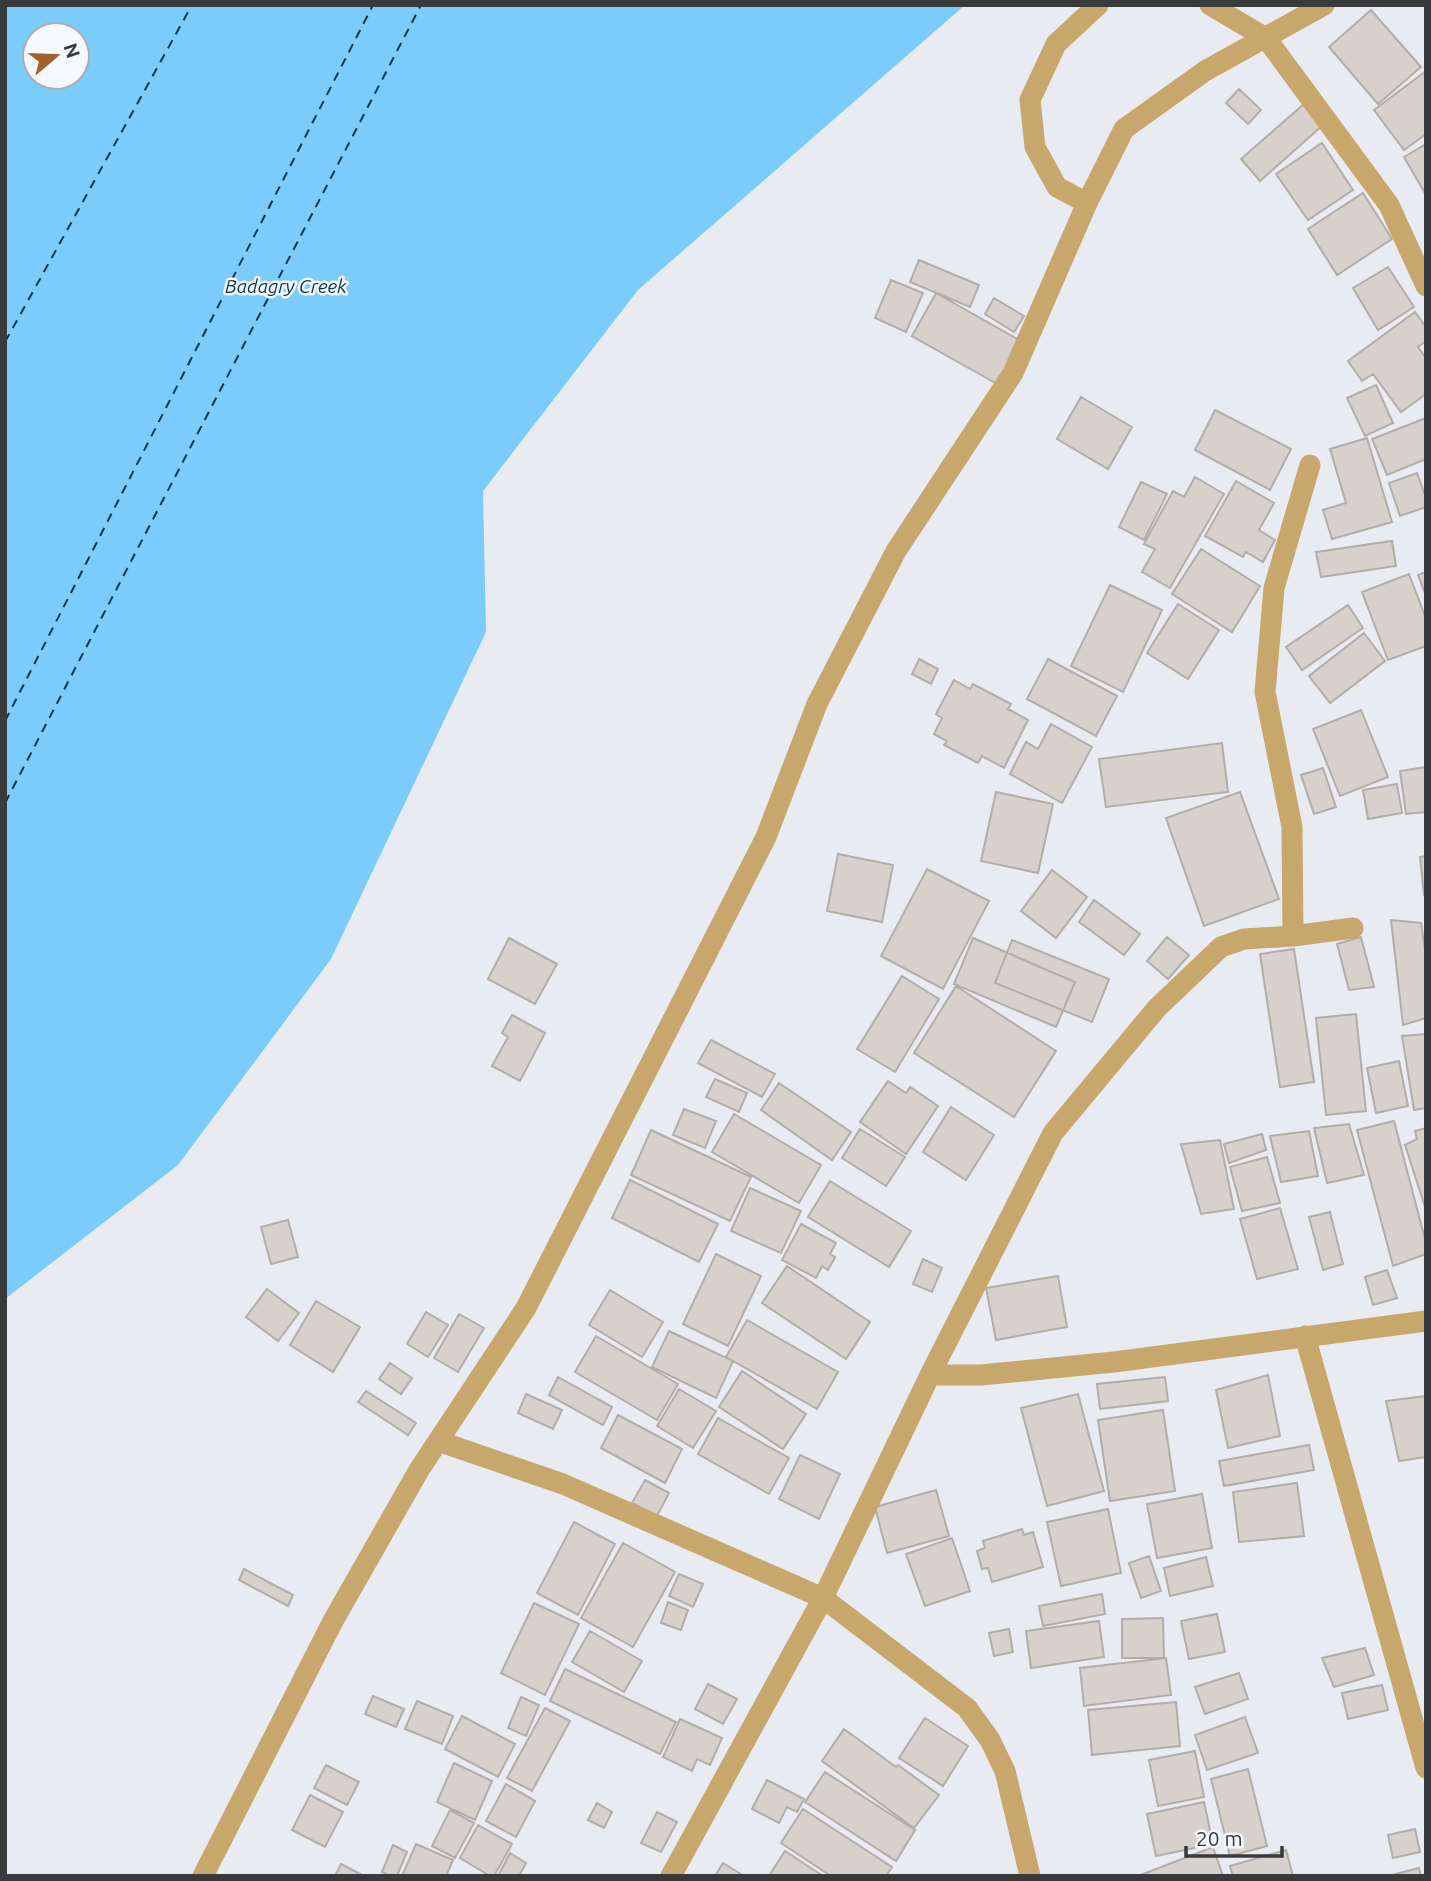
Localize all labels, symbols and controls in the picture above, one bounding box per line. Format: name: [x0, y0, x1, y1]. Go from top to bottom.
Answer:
north arrow: [21, 21, 91, 91]
text: N: [59, 40, 85, 61]
water label: Badagry Creek: [225, 275, 347, 297]
scale bar: [1186, 1814, 1282, 1858]
text: 20 m: [1196, 1826, 1243, 1850]

